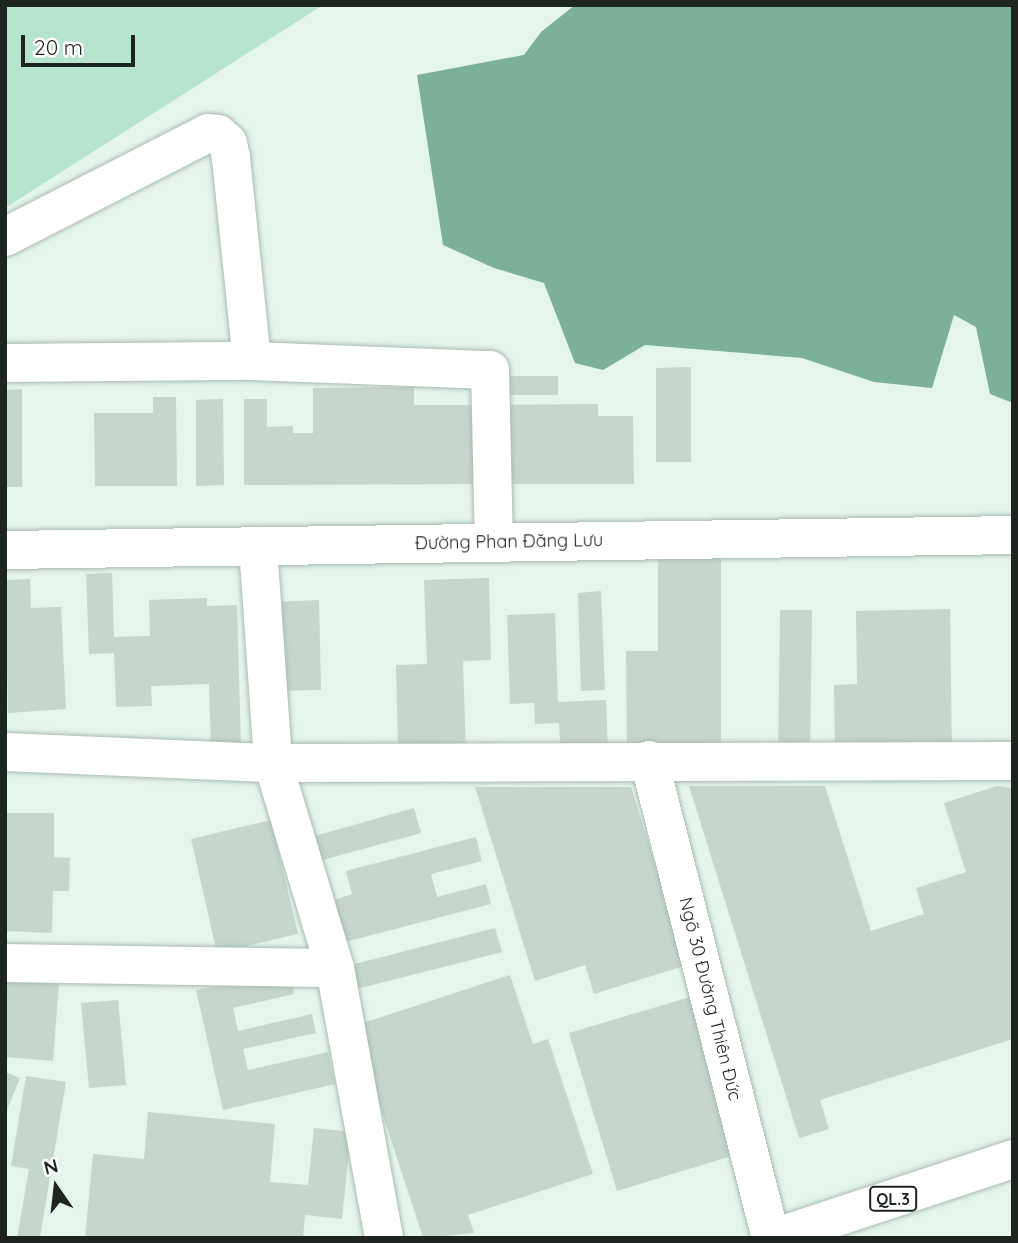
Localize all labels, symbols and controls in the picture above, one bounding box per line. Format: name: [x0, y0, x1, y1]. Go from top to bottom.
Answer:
scale bar: [24, 21, 138, 65]
text: 20 m: [34, 34, 83, 60]
street label: Đường Phan Đăng Lưu: [415, 530, 603, 554]
street label: Ngõ 30 Đường Thiên Đức: [674, 895, 746, 1103]
north arrow: [21, 1152, 91, 1222]
text: N: [41, 1153, 61, 1180]
road number: QL.3: [868, 1186, 917, 1212]

